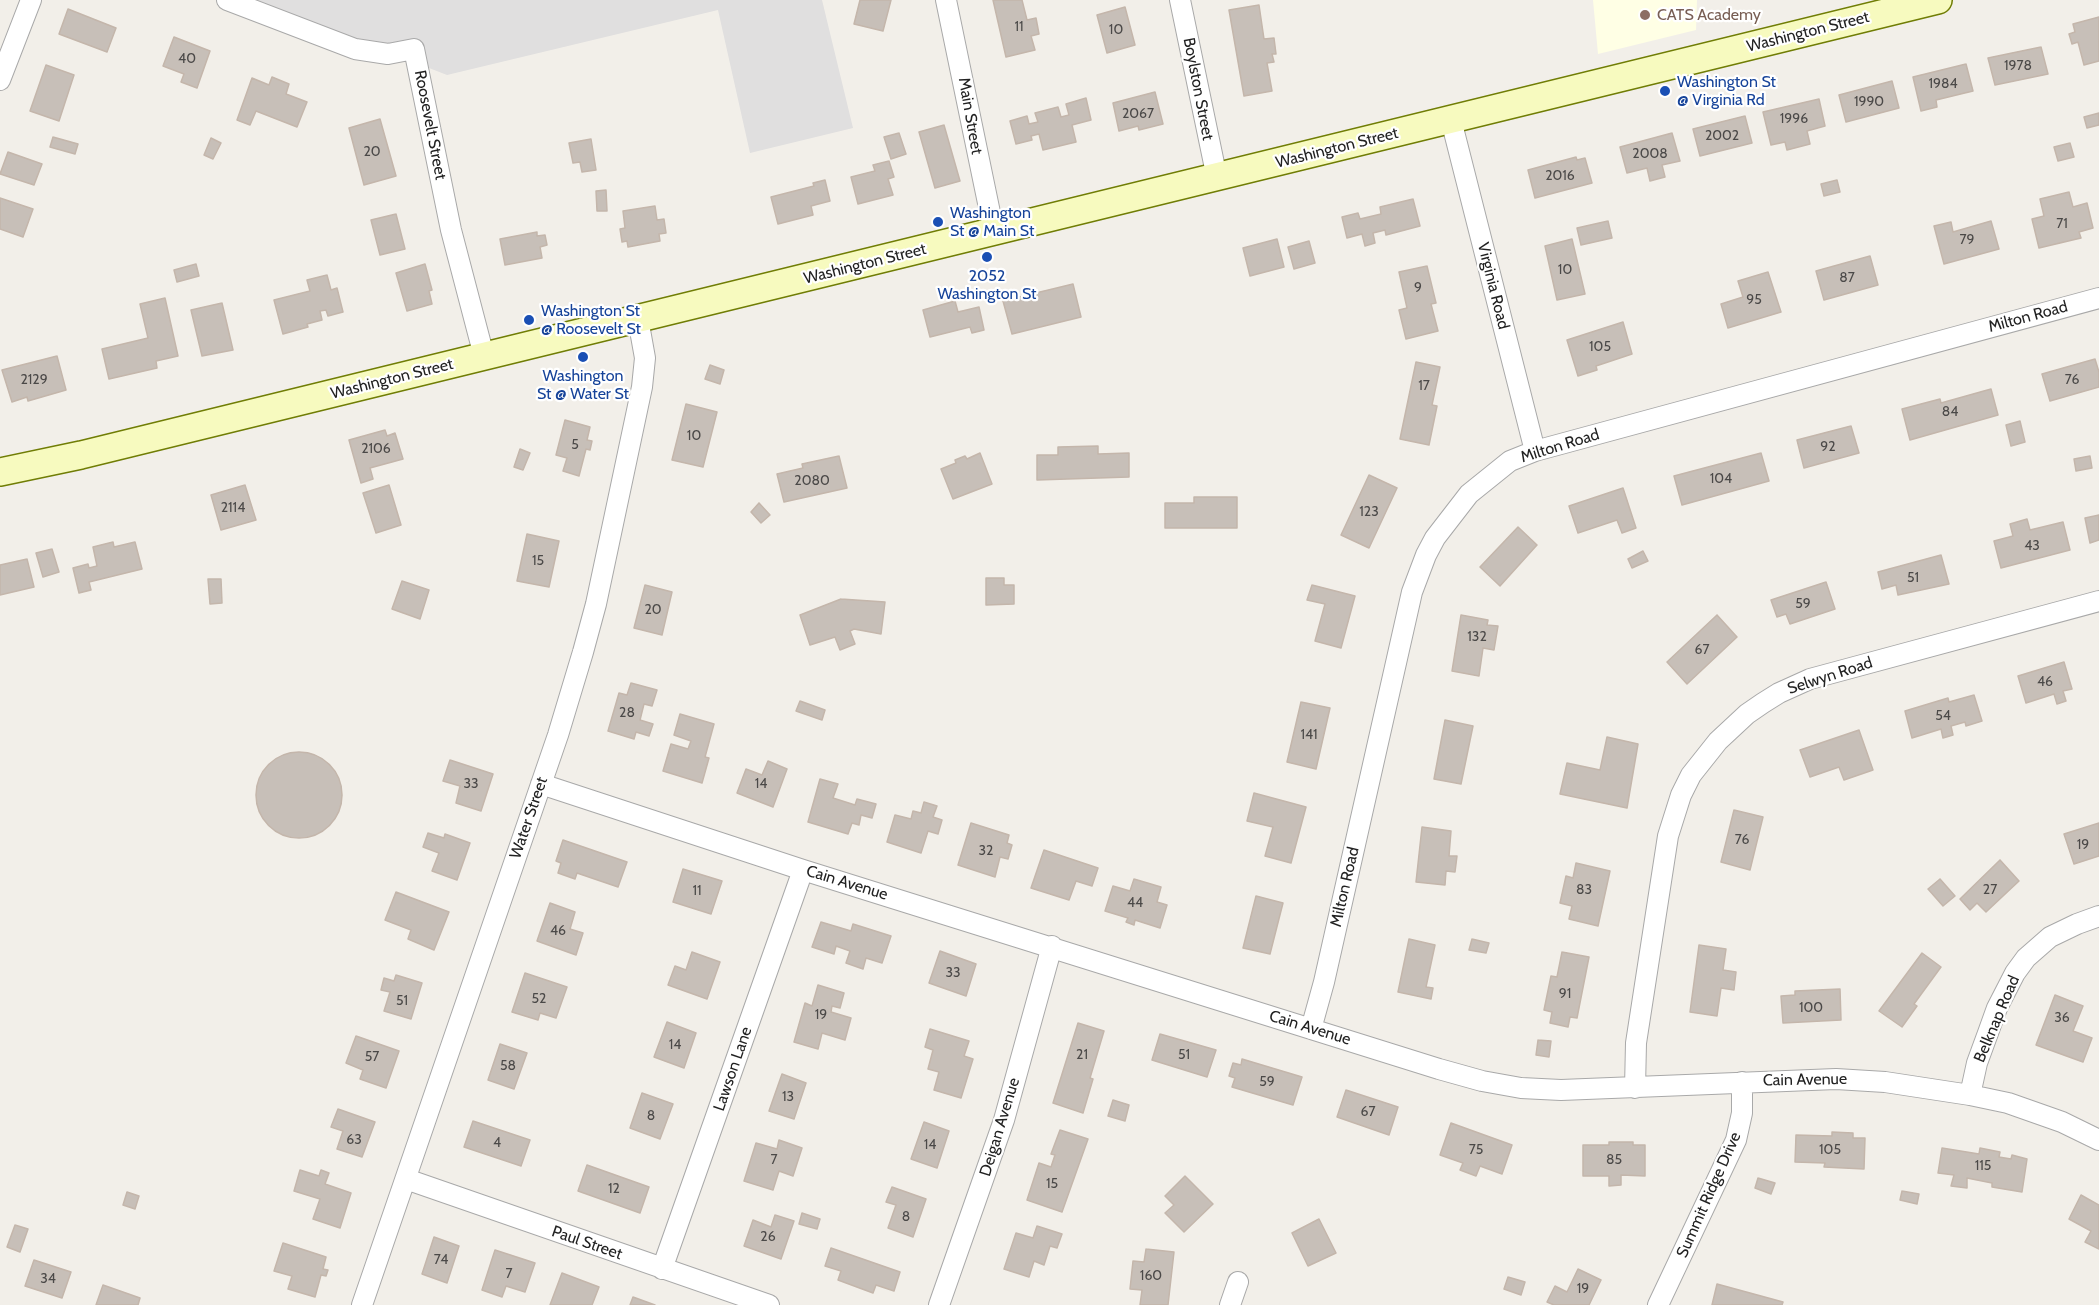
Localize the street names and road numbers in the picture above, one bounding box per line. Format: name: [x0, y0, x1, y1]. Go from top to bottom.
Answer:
street label: Washington Street: [1745, 7, 1871, 57]
street label: Boylston Street: [1179, 36, 1217, 142]
street label: Roosevelt Street: [410, 68, 450, 182]
street label: Main Street: [954, 76, 986, 156]
street label: Washington Street: [1274, 123, 1400, 173]
street label: Washington Street: [802, 239, 928, 289]
street label: Virginia Road: [1473, 241, 1513, 331]
street label: Milton Road: [1986, 297, 2070, 337]
street label: Washington Street: [329, 354, 455, 404]
street label: Milton Road: [1518, 425, 1602, 467]
street label: Selwyn Road: [1785, 653, 1875, 699]
street label: Water Street: [506, 775, 552, 861]
street label: Milton Road: [1327, 845, 1363, 929]
street label: Cain Avenue: [804, 862, 890, 904]
street label: Belknap Road: [1970, 973, 2024, 1065]
street label: Cain Avenue: [1267, 1007, 1353, 1049]
street label: Lawson Lane: [710, 1024, 756, 1114]
street label: Cain Avenue: [1763, 1070, 1847, 1090]
street label: Deigan Avenue: [976, 1075, 1024, 1179]
street label: Summit Ridge Drive: [1673, 1129, 1745, 1261]
street label: Paul Street: [549, 1222, 625, 1264]

